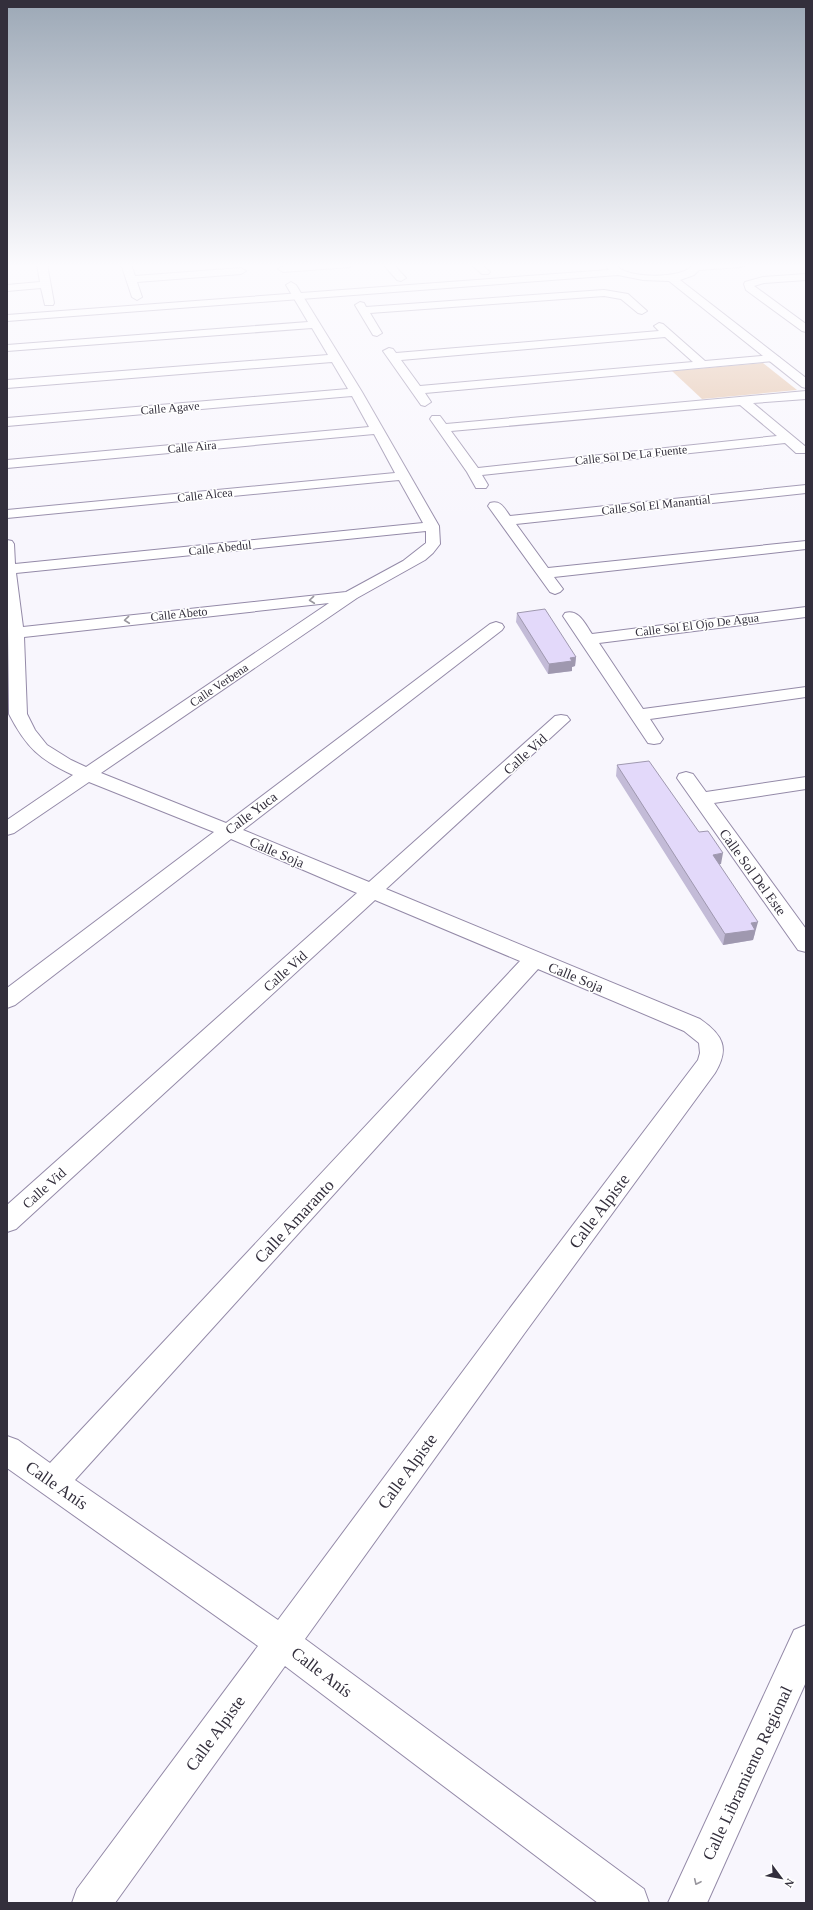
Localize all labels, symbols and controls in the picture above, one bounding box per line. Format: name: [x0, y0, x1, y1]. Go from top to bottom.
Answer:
street label: Calle Agave: [140, 398, 200, 418]
street label: Calle Aira: [167, 438, 218, 456]
street label: Calle Sol De La Fuente: [574, 442, 688, 468]
street label: Calle Alcea: [177, 485, 234, 505]
street label: Calle Sol El Manantial: [601, 492, 712, 518]
street label: Calle Abedul: [188, 538, 253, 558]
one-way arrow: [309, 595, 315, 604]
street label: Calle Abeto: [150, 604, 208, 624]
street label: Calle Sol El Ojo De Agua: [634, 610, 760, 640]
one-way arrow: [124, 615, 130, 624]
street label: Calle Verbena: [187, 660, 251, 710]
street label: Calle Vid: [501, 731, 550, 778]
street label: Calle Yuca: [223, 789, 281, 838]
street label: Calle Sol Del Este: [716, 826, 789, 918]
street label: Calle Soja: [247, 834, 307, 871]
street label: Calle Vid: [261, 948, 310, 995]
street label: Calle Soja: [546, 960, 606, 996]
street label: Calle Vid: [20, 1165, 69, 1212]
street label: Calle Alpiste: [565, 1170, 634, 1252]
street label: Calle Amaranto: [251, 1176, 338, 1267]
street label: Calle Alpiste: [374, 1430, 441, 1513]
street label: Calle Anís: [22, 1457, 91, 1514]
street label: Calle Anís: [288, 1643, 356, 1701]
street label: Calle Libramiento Regional: [699, 1683, 796, 1863]
street label: Calle Alpiste: [182, 1692, 249, 1775]
north arrow: [761, 1858, 801, 1898]
one-way arrow: [694, 1877, 702, 1885]
text: N: [782, 1877, 797, 1890]

